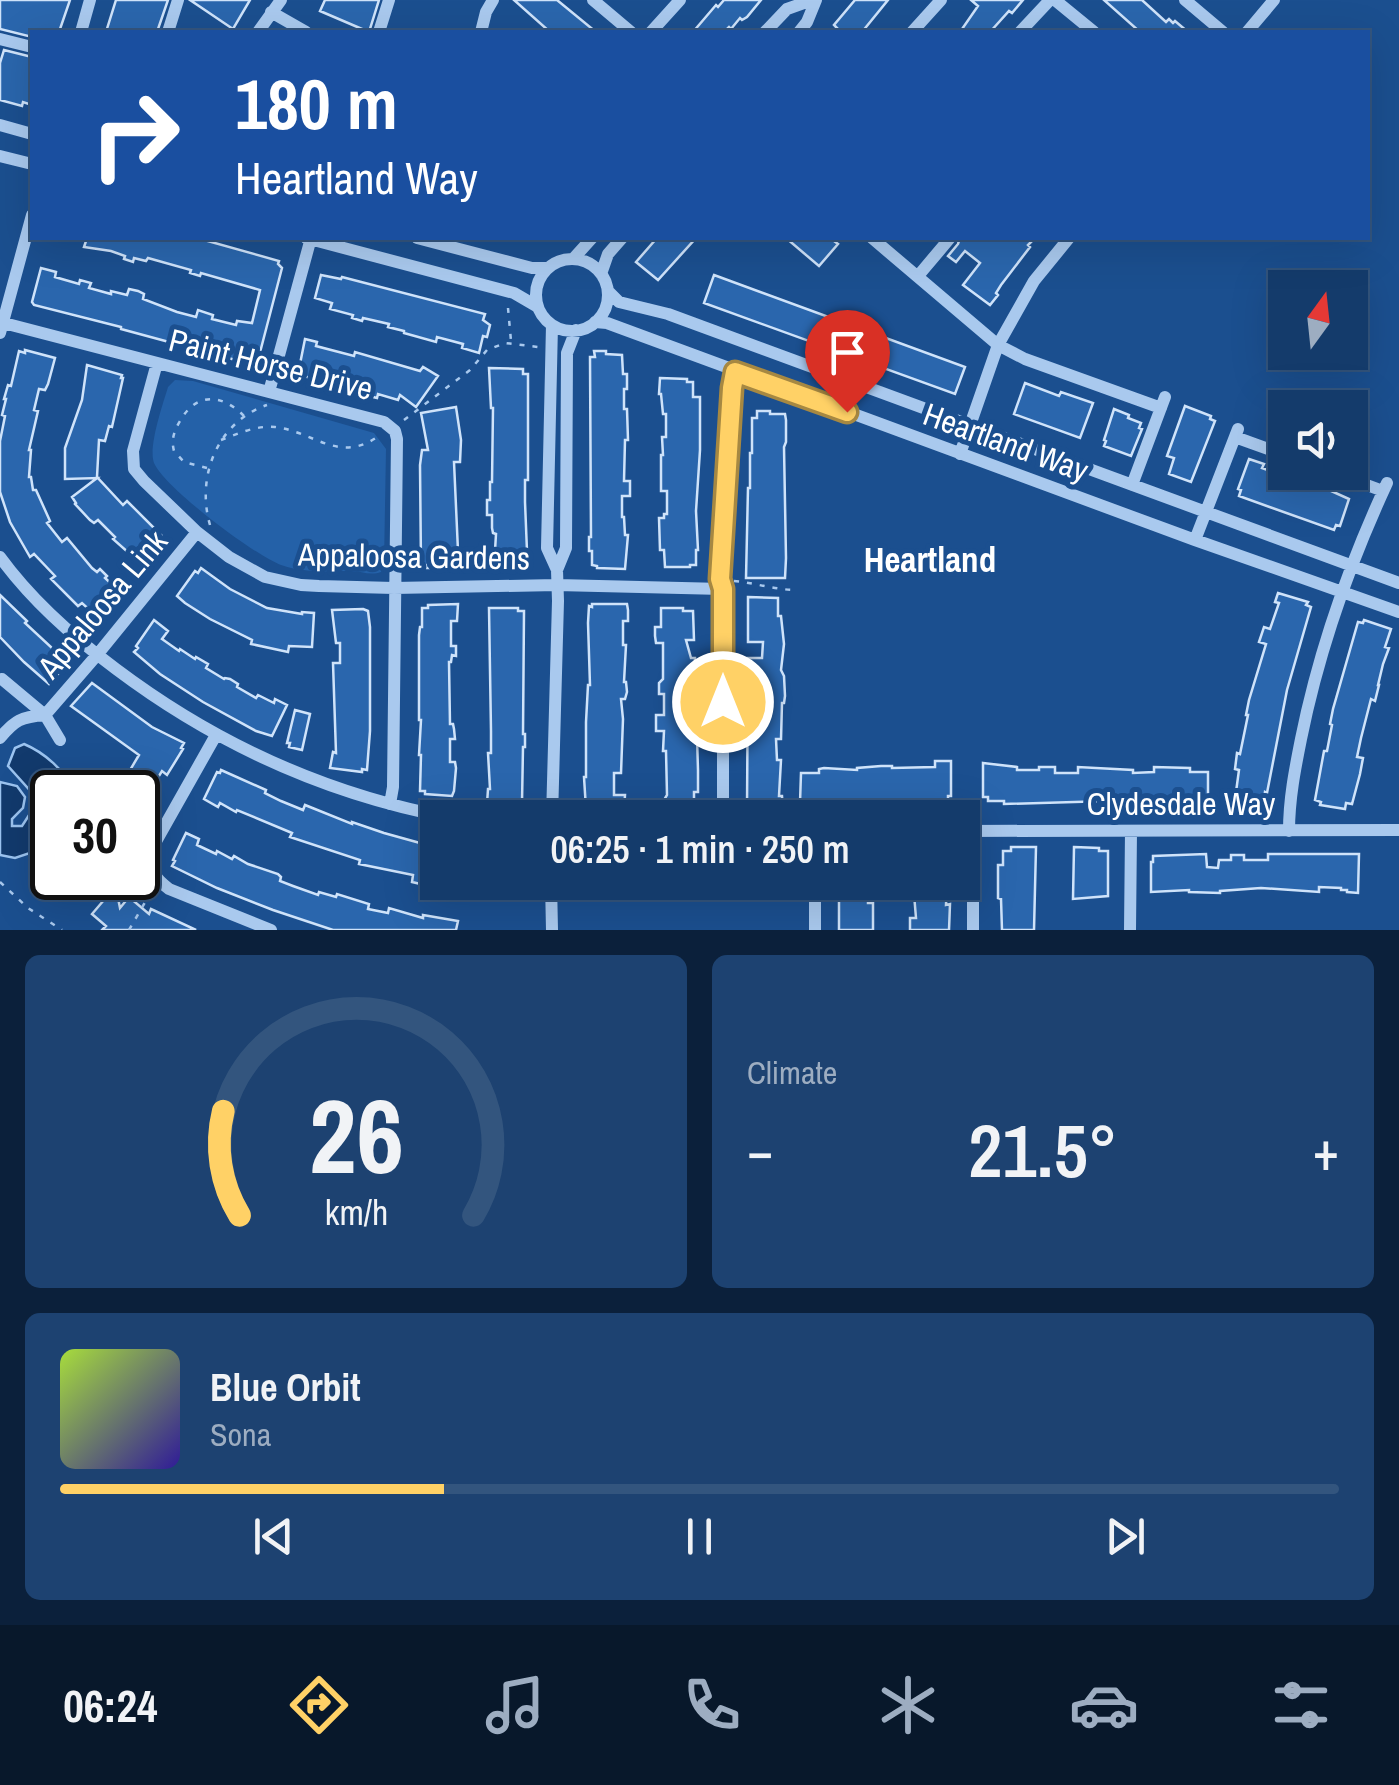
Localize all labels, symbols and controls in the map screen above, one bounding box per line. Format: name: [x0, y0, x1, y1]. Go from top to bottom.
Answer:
text: 180 m: [235, 57, 398, 151]
icon: right: [70, 70, 200, 200]
text: Heartland Way: [235, 147, 478, 208]
north arrow: [1268, 270, 1368, 370]
map controls: [1268, 270, 1368, 490]
pin: [805, 310, 890, 413]
street label: Paint Horse Drive: [165, 318, 377, 410]
icon: arrive: [820, 325, 875, 380]
button: sound: [1268, 390, 1368, 490]
street label: Heartland Way: [918, 392, 1094, 492]
street label: Appaloosa Link: [27, 520, 177, 688]
street label: Appaloosa Gardens: [297, 532, 530, 580]
district label: Heartland: [864, 536, 996, 583]
position arrow: [671, 650, 775, 754]
speed limit sign: 30: [30, 770, 160, 900]
street label: Clydesdale Way: [1087, 782, 1275, 825]
text: 06:25 · 1 min · 250 m: [550, 824, 850, 875]
text: Climate: [747, 1051, 837, 1094]
text: 26: [309, 1065, 403, 1205]
text: 21.5°: [968, 1099, 1118, 1200]
text: −: [747, 1113, 773, 1187]
text: +: [1313, 1113, 1339, 1187]
text: km/h: [324, 1188, 388, 1236]
text: Blue Orbit: [210, 1362, 361, 1413]
text: Sona: [210, 1413, 271, 1456]
icon: previous: [246, 1509, 301, 1564]
icon: pause: [672, 1509, 727, 1564]
icon: next: [1098, 1509, 1153, 1564]
icon: directions: [284, 1670, 354, 1740]
icon: music: [480, 1670, 550, 1740]
icon: phone: [677, 1670, 747, 1740]
icon: climate: [873, 1670, 943, 1740]
icon: car: [1069, 1670, 1139, 1740]
icon: filters: [1266, 1670, 1336, 1740]
text: 06:24: [63, 1675, 158, 1736]

